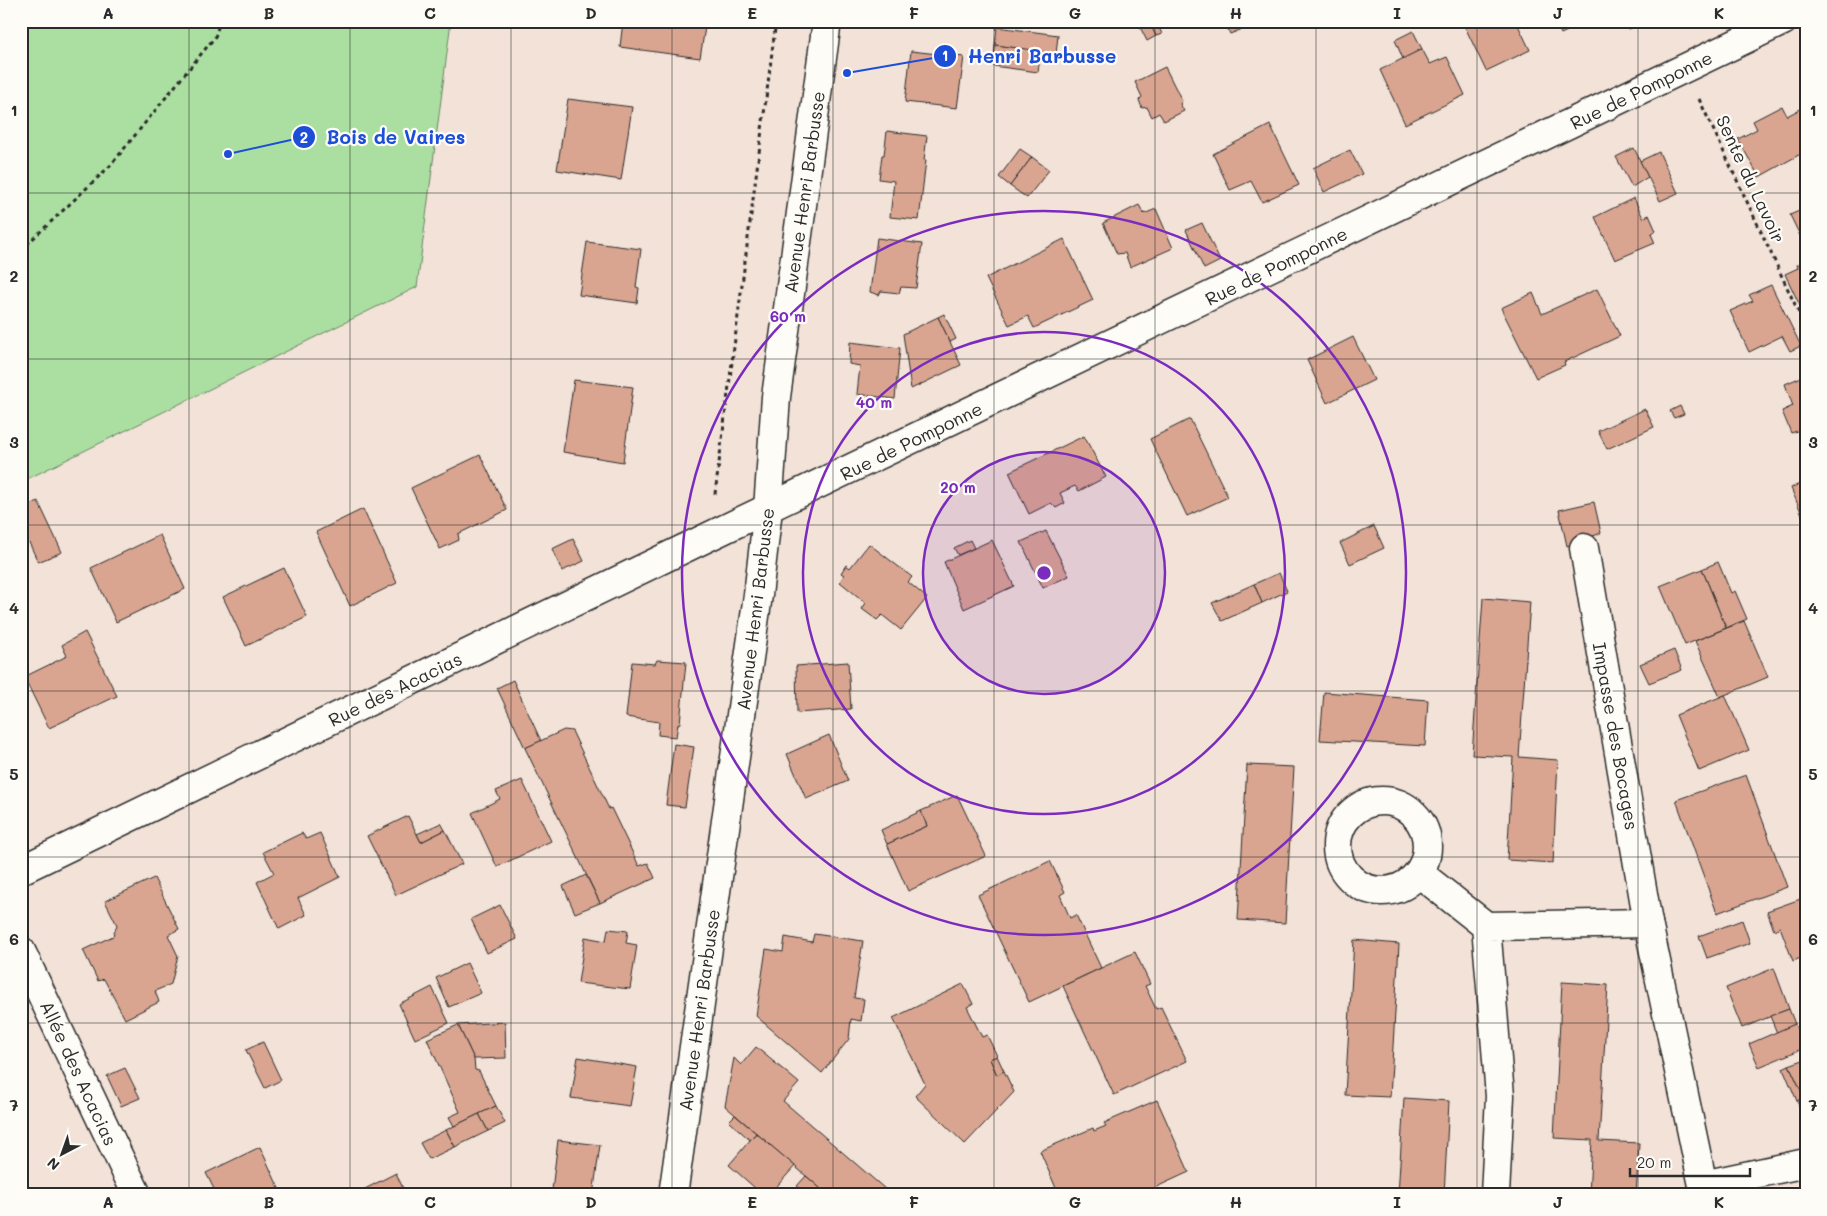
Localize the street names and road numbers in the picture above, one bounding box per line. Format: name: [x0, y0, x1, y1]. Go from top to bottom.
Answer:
street label: Rue de Pomponne: [1566, 45, 1716, 135]
street label: Avenue Henri Barbusse: [778, 89, 830, 295]
street label: Sente du Lavoir: [1711, 111, 1791, 247]
street label: Rue de Pomponne: [1201, 221, 1351, 311]
street label: Rue de Pomponne: [836, 396, 986, 486]
street label: Avenue Henri Barbusse: [731, 506, 779, 712]
street label: Impasse des Bocages: [1588, 640, 1644, 832]
street label: Rue des Acacias: [324, 646, 466, 732]
street label: Avenue Henri Barbusse: [673, 907, 725, 1113]
street label: Allée des Acacias: [35, 997, 123, 1149]

